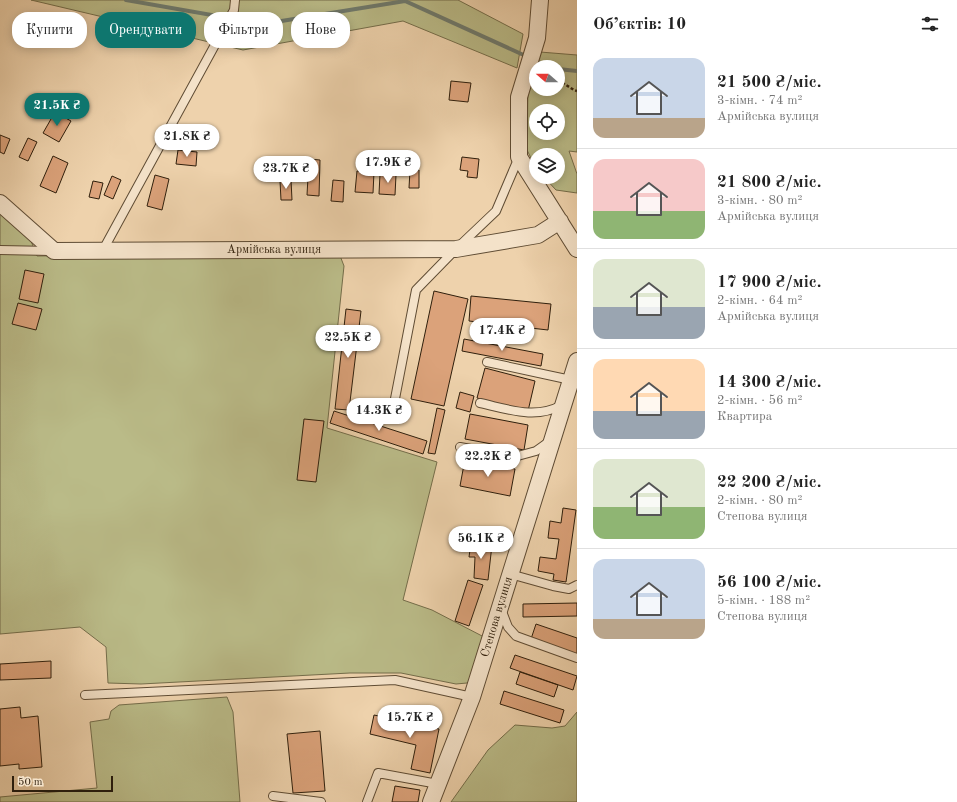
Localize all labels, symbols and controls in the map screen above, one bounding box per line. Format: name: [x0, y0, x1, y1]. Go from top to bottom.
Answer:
chip: Купити: [12, 12, 87, 48]
chip: Орендувати: [95, 12, 196, 48]
chip: Фільтри: [204, 12, 283, 48]
chip: Нове: [291, 12, 350, 48]
icon: filters: [919, 13, 941, 35]
text: Об’єктів: 10: [593, 16, 686, 33]
north arrow: [529, 60, 565, 96]
map controls: [529, 60, 565, 184]
icon: home: [625, 74, 673, 122]
text: 21 500 ₴/міс.: [717, 74, 821, 91]
pin: 21.5K ₴: [20, 93, 94, 127]
text: 3-кімн. · 74 m²: [717, 94, 803, 107]
text: 21.5K ₴: [33, 99, 81, 112]
button: locate: [529, 104, 565, 140]
text: Армійська вулиця: [717, 110, 819, 123]
pin: 21.8K ₴: [150, 124, 224, 158]
text: 21.8K ₴: [163, 130, 211, 143]
button: layers: [529, 148, 565, 184]
pin: 17.9K ₴: [351, 150, 425, 184]
pin: 23.7K ₴: [249, 156, 323, 190]
text: 17.9K ₴: [364, 156, 412, 169]
text: 23.7K ₴: [262, 162, 310, 175]
text: 21 800 ₴/міс.: [717, 174, 821, 191]
icon: home: [625, 175, 673, 223]
text: 3-кімн. · 80 m²: [717, 194, 803, 207]
text: Армійська вулиця: [717, 210, 819, 223]
street label: Армійська вулиця: [227, 243, 321, 256]
text: 17 900 ₴/міс.: [717, 274, 821, 291]
icon: home: [625, 275, 673, 323]
text: 2-кімн. · 64 m²: [717, 294, 803, 307]
text: Армійська вулиця: [717, 310, 819, 323]
pin: 17.4K ₴: [465, 318, 539, 352]
text: 17.4K ₴: [478, 324, 526, 337]
pin: 22.5K ₴: [311, 325, 385, 359]
text: 22.5K ₴: [324, 331, 372, 344]
text: 14 300 ₴/міс.: [717, 374, 821, 391]
icon: home: [625, 375, 673, 423]
text: 2-кімн. · 56 m²: [717, 394, 803, 407]
pin: 14.3K ₴: [342, 398, 416, 432]
text: 14.3K ₴: [355, 404, 403, 417]
text: Квартира: [717, 410, 772, 423]
pin: 22.2K ₴: [451, 444, 525, 478]
text: 22.2K ₴: [464, 450, 512, 463]
text: 22 200 ₴/міс.: [717, 474, 821, 491]
icon: home: [625, 475, 673, 523]
text: 2-кімн. · 80 m²: [717, 494, 803, 507]
text: Степова вулиця: [717, 510, 808, 523]
pin: 56.1K ₴: [444, 526, 518, 560]
text: 56.1K ₴: [457, 532, 505, 545]
text: 56 100 ₴/міс.: [717, 574, 821, 591]
street label: Степова вулиця: [479, 575, 515, 659]
icon: home: [625, 575, 673, 623]
text: 5-кімн. · 188 m²: [717, 594, 810, 607]
text: Степова вулиця: [717, 610, 808, 623]
pin: 15.7K ₴: [373, 705, 447, 739]
text: 15.7K ₴: [386, 711, 434, 724]
scale bar: [12, 774, 113, 793]
text: 50 m: [18, 777, 43, 788]

